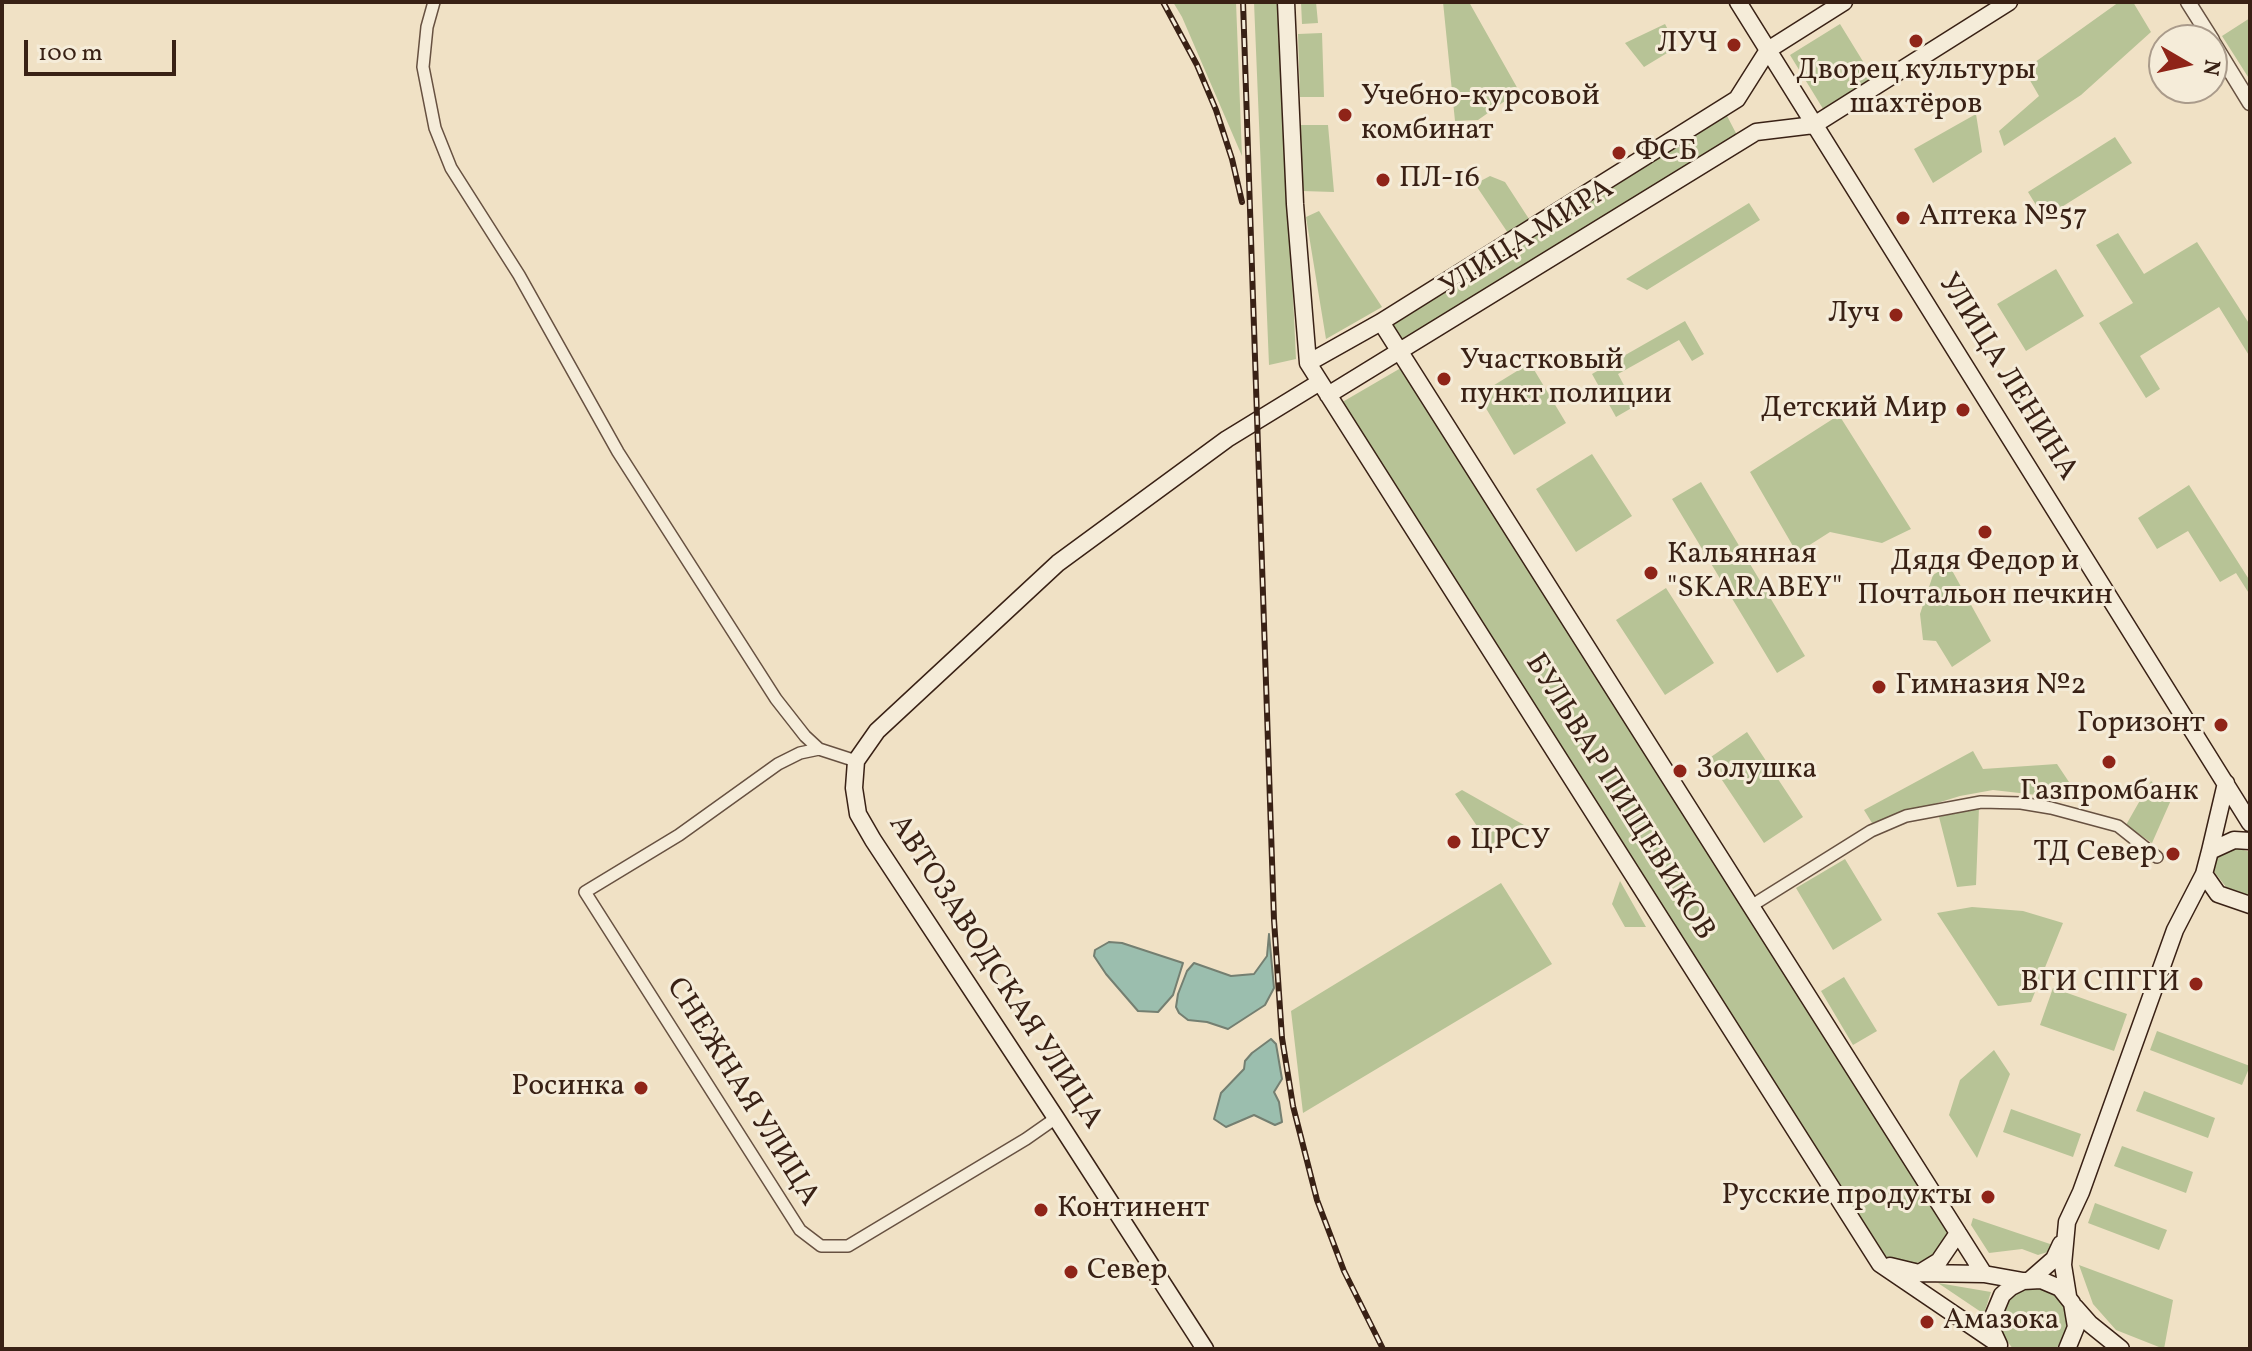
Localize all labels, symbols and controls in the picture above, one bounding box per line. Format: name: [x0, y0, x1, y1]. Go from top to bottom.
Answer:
scale bar: [28, 24, 180, 74]
north arrow: [2148, 24, 2228, 104]
place label: ЛУЧ: [1657, 27, 1718, 63]
marker: Дворец культуры шахтёров: [1907, 32, 1925, 50]
marker: ЛУЧ: [1725, 36, 1743, 54]
text: 100 m: [38, 37, 103, 71]
place label: Дворец культуры шахтёров: [1796, 54, 2036, 124]
text: N: [2194, 57, 2227, 78]
place label: Учебно-курсовой комбинат: [1361, 80, 1600, 150]
marker: Учебно-курсовой комбинат: [1336, 106, 1354, 124]
place label: ФСБ: [1635, 135, 1697, 171]
marker: ФСБ: [1610, 144, 1628, 162]
place label: ПЛ-16: [1399, 162, 1480, 198]
marker: ПЛ-16: [1374, 171, 1392, 189]
street label: УЛИЦА МИРА: [1435, 172, 1621, 308]
place label: Аптека №57: [1919, 200, 2088, 236]
marker: Аптека №57: [1894, 209, 1912, 227]
street label: УЛИЦА ЛЕНИНА: [1928, 268, 2084, 488]
place label: Луч: [1828, 297, 1880, 333]
marker: Луч: [1887, 306, 1905, 324]
place label: Участковый пункт полиции: [1460, 344, 1672, 414]
marker: Участковый пункт полиции: [1435, 370, 1453, 388]
place label: Детский Мир: [1761, 392, 1947, 428]
marker: Детский Мир: [1954, 401, 1972, 419]
marker: Дядя Федор и Почтальон печкин: [1976, 523, 1994, 541]
place label: Кальянная "SKARABEY": [1667, 538, 1842, 608]
place label: Дядя Федор и Почтальон печкин: [1857, 545, 2113, 616]
marker: Кальянная "SKARABEY": [1642, 564, 1660, 582]
street label: БУЛЬВАР ПИЩЕВИКОВ: [1515, 648, 1721, 948]
place label: Гимназия №2: [1895, 669, 2087, 705]
marker: Гимназия №2: [1870, 678, 1888, 696]
place label: Горизонт: [2077, 707, 2205, 743]
marker: Горизонт: [2212, 716, 2230, 734]
place label: Золушка: [1696, 753, 1817, 789]
marker: Газпромбанк: [2100, 753, 2118, 771]
marker: Золушка: [1671, 762, 1689, 780]
place label: Газпромбанк: [2020, 775, 2198, 811]
street label: АВТОЗАВОДСКАЯ УЛИЦА: [879, 809, 1109, 1137]
place label: ЦРСУ: [1470, 824, 1550, 860]
marker: ЦРСУ: [1445, 833, 1463, 851]
place label: ТД Север: [2033, 836, 2157, 872]
marker: ТД Север: [2164, 845, 2182, 863]
place label: ВГИ СПГГИ: [2020, 966, 2180, 1002]
street label: СНЕЖНАЯ УЛИЦА: [656, 972, 826, 1214]
marker: ВГИ СПГГИ: [2187, 975, 2205, 993]
place label: Росинка: [511, 1070, 625, 1106]
marker: Росинка: [632, 1079, 650, 1097]
place label: Русские продукты: [1722, 1179, 1972, 1215]
marker: Русские продукты: [1979, 1188, 1997, 1206]
place label: Континент: [1057, 1192, 1209, 1228]
marker: Континент: [1032, 1201, 1050, 1219]
place label: Север: [1087, 1254, 1167, 1290]
marker: Север: [1062, 1263, 1080, 1281]
place label: Амазока: [1943, 1304, 2059, 1340]
marker: Амазока: [1918, 1313, 1936, 1331]

